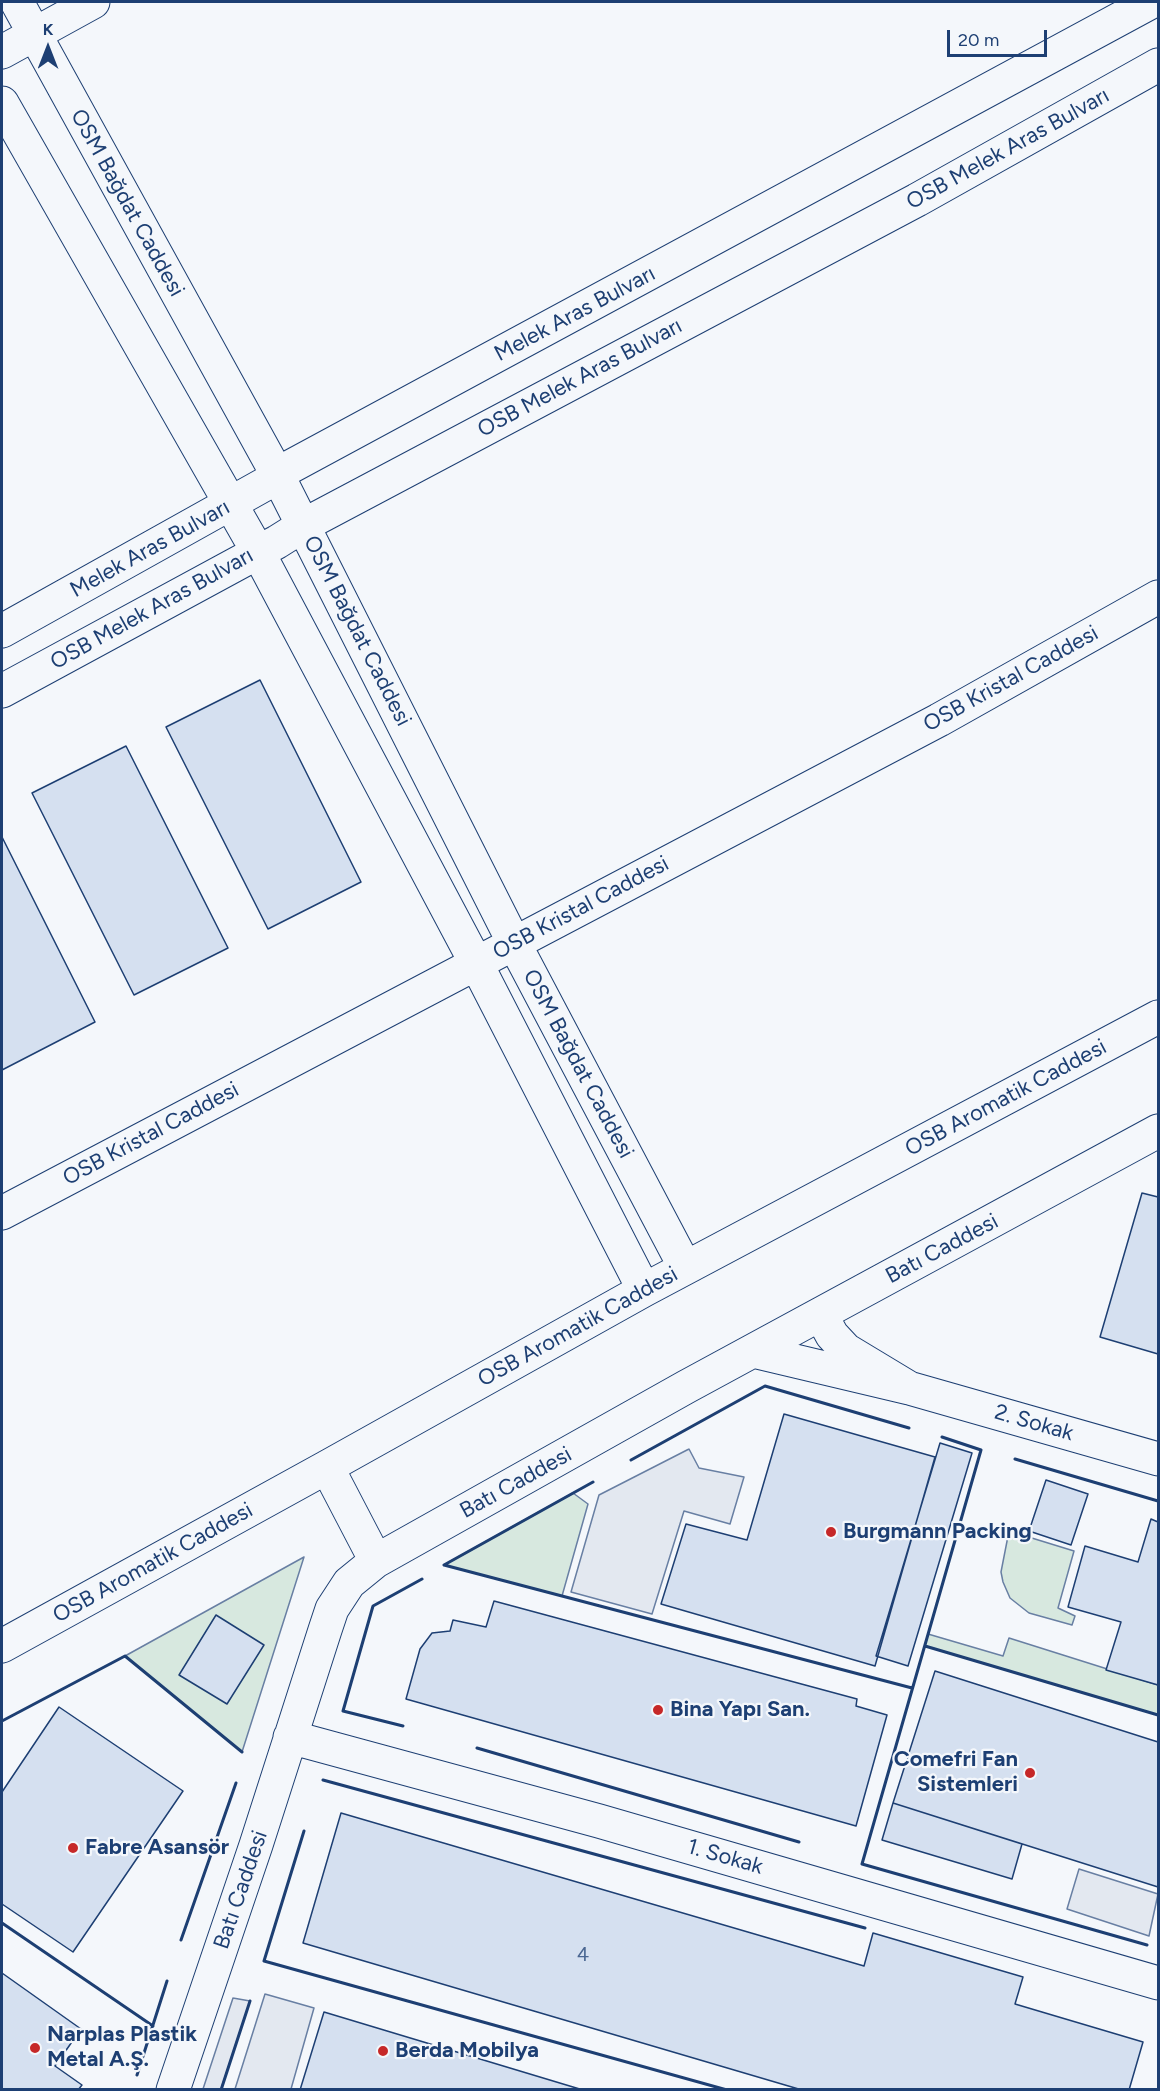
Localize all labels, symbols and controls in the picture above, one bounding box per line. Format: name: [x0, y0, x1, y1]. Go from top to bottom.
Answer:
north arrow: [18, 18, 78, 78]
scale bar: [950, 18, 1050, 56]
text: K: [43, 20, 53, 39]
text: 20 m: [958, 29, 999, 51]
street label: OSB Melek Aras Bulvarı: [902, 82, 1114, 216]
street label: OSM Bağdat Caddesi: [64, 105, 190, 301]
street label: Melek Aras Bulvarı: [490, 260, 660, 368]
street label: OSB Melek Aras Bulvarı: [473, 313, 687, 443]
street label: Melek Aras Bulvarı: [66, 494, 234, 604]
street label: OSM Bağdat Caddesi: [298, 531, 416, 731]
street label: OSB Melek Aras Bulvarı: [46, 542, 258, 676]
street label: OSB Kristal Caddesi: [919, 620, 1103, 738]
street label: OSB Kristal Caddesi: [488, 850, 674, 966]
street label: OSM Bağdat Caddesi: [517, 965, 639, 1163]
street label: OSB Aromatik Caddesi: [901, 1034, 1111, 1162]
street label: OSB Kristal Caddesi: [58, 1076, 244, 1192]
street label: Batı Caddesi: [881, 1208, 1003, 1290]
street label: OSB Aromatik Caddesi: [474, 1261, 682, 1393]
street label: 2. Sokak: [991, 1399, 1077, 1447]
street label: Batı Caddesi: [455, 1441, 577, 1525]
street label: OSB Aromatik Caddesi: [49, 1497, 257, 1629]
place label: Burgmann Packing: [843, 1519, 1032, 1545]
marker: Burgmann Packing: [824, 1525, 838, 1539]
place label: Bina Yapı San.: [670, 1697, 810, 1723]
marker: Bina Yapı San.: [651, 1703, 665, 1717]
place label: Comefri Fan Sistemleri: [894, 1747, 1018, 1798]
marker: Comefri Fan Sistemleri: [1023, 1766, 1037, 1780]
street label: Batı Caddesi: [208, 1827, 274, 1953]
street label: 1. Sokak: [684, 1834, 766, 1880]
place label: Fabre Asansör: [85, 1835, 229, 1861]
marker: Fabre Asansör: [66, 1841, 80, 1855]
house number: 4: [577, 1943, 589, 1967]
place label: Narplas Plastik Metal A.Ş.: [47, 2022, 197, 2074]
place label: Berda Mobilya: [395, 2038, 539, 2064]
marker: Narplas Plastik Metal A.Ş.: [28, 2041, 42, 2055]
marker: Berda Mobilya: [376, 2044, 390, 2058]

